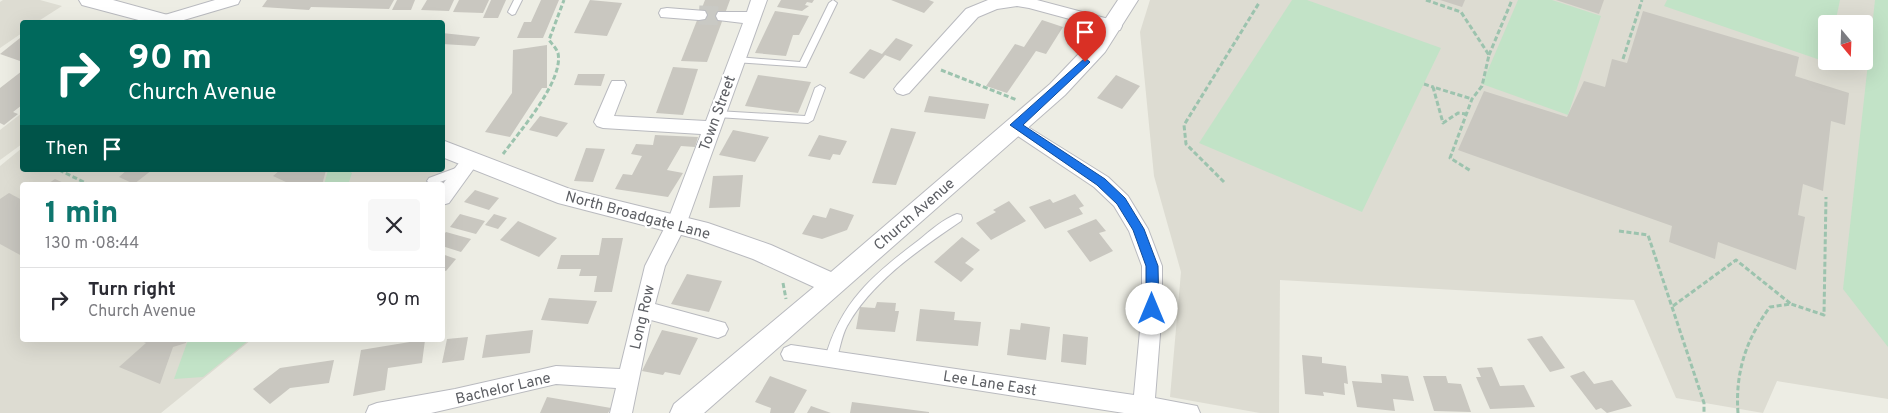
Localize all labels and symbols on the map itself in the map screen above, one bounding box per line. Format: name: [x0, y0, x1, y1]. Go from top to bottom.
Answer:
pin: [1064, 11, 1106, 62]
north arrow: [1818, 15, 1872, 70]
street label: Town Street: [696, 73, 741, 154]
street label: Church Avenue: [871, 175, 959, 255]
street label: North Broadgate Lane: [563, 188, 712, 245]
position arrow: [1125, 282, 1177, 334]
street label: Long Row: [627, 283, 660, 352]
street label: Lee Lane East: [942, 368, 1038, 401]
street label: Bachelor Lane: [454, 369, 553, 410]

